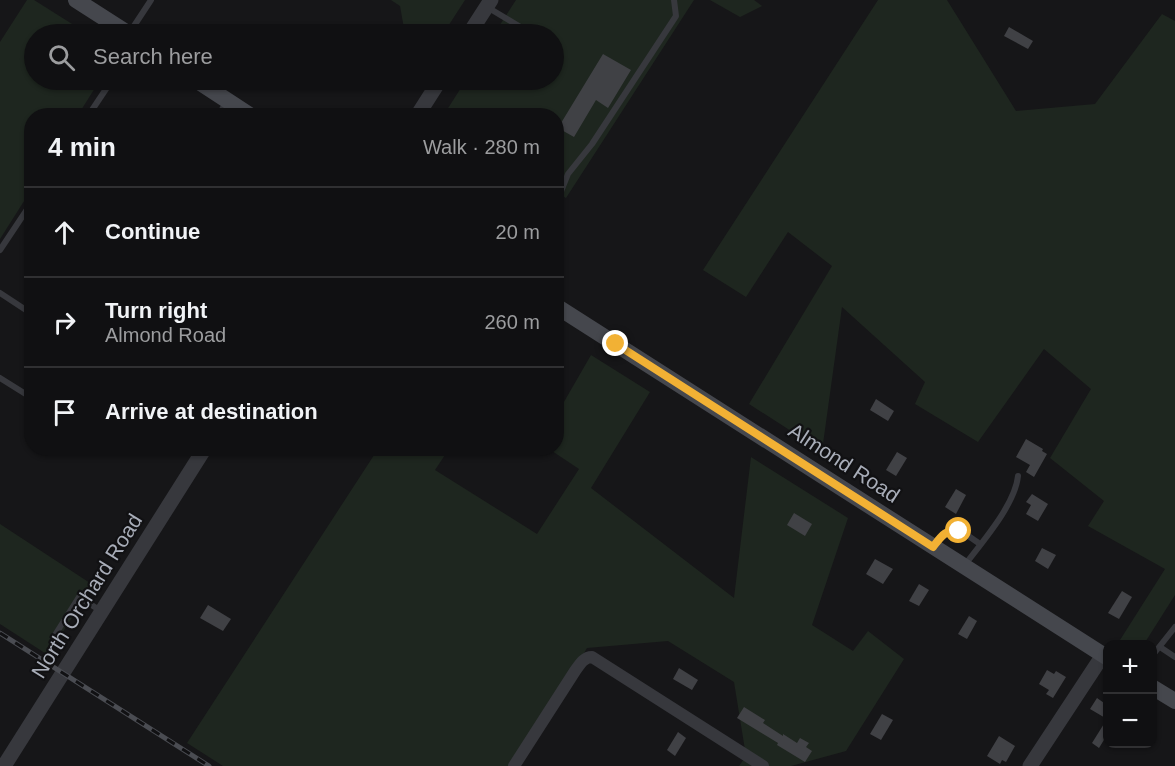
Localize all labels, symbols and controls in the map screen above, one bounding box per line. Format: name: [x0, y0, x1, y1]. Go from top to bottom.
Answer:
search box: [24, 24, 564, 90]
icon: search: [45, 41, 78, 74]
text: Search here: [93, 44, 213, 69]
text: 4 min: [48, 132, 116, 162]
text: Walk · 280 m: [423, 136, 540, 158]
icon: ahead: [48, 216, 81, 249]
text: Continue: [105, 219, 200, 244]
text: 20 m: [496, 221, 540, 243]
text: Turn right: [105, 298, 207, 323]
icon: right: [48, 306, 81, 339]
text: 260 m: [484, 311, 540, 333]
text: Almond Road: [105, 324, 226, 346]
route end: [602, 330, 628, 356]
icon: arrive: [48, 396, 81, 429]
text: Arrive at destination: [105, 399, 318, 424]
street label: Almond Road: [785, 418, 904, 507]
street label: North Orchard Road: [27, 509, 146, 682]
route start: [945, 517, 971, 543]
map controls: [1103, 640, 1157, 748]
button: +: [1103, 640, 1157, 694]
button: −: [1103, 694, 1157, 748]

